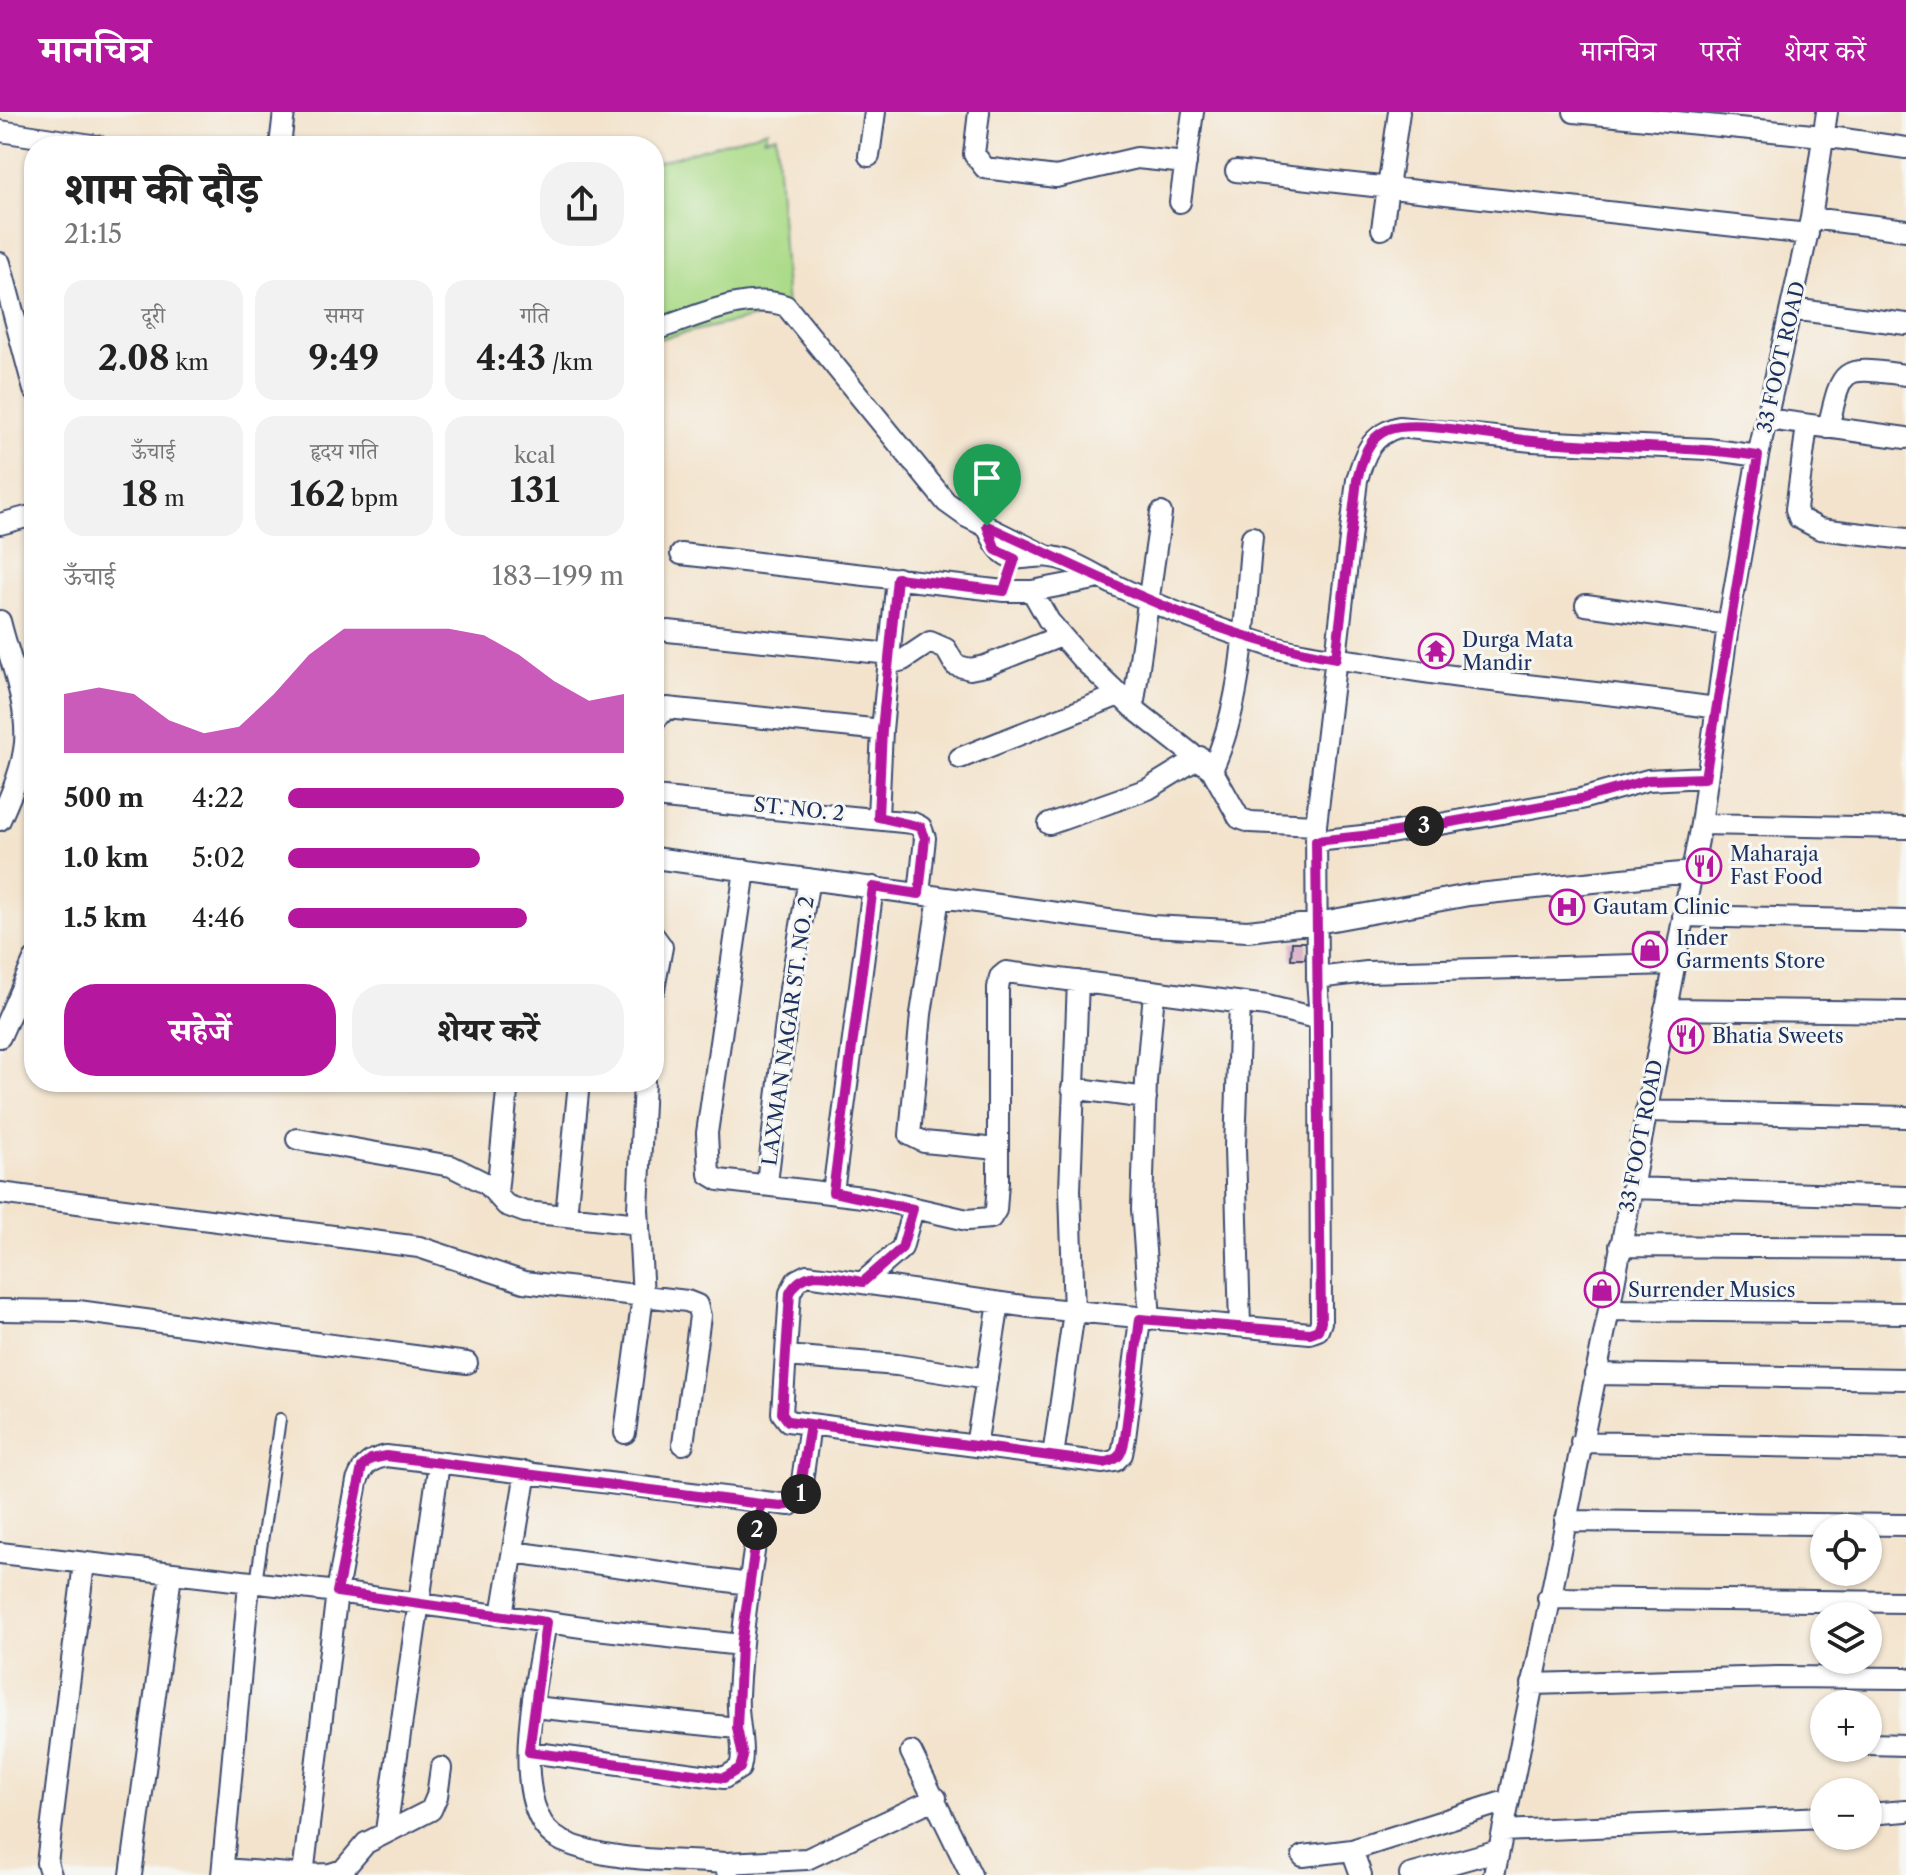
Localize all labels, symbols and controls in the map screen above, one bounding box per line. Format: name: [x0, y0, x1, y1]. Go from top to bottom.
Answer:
text: मानचित्र: [40, 26, 151, 73]
text: मानचित्र: [1580, 34, 1656, 68]
text: परतें: [1700, 34, 1740, 68]
text: शेयर करें: [1784, 34, 1866, 68]
text: शाम की दौड़: [64, 161, 260, 215]
button: share: [540, 162, 624, 246]
text: 21:15: [64, 218, 122, 250]
street label: 33 FOOT ROAD: [1752, 279, 1810, 435]
text: दूरी: [141, 302, 165, 329]
text: समय: [325, 302, 363, 329]
text: गति: [520, 302, 549, 329]
text: 2.08: [98, 337, 170, 379]
text: 9:49: [309, 337, 379, 379]
text: 4:43: [476, 337, 546, 379]
text: km: [170, 349, 209, 376]
text: /km: [546, 349, 593, 376]
text: ऊँचाई: [132, 438, 175, 465]
text: हृदय गति: [310, 438, 378, 465]
text: kcal: [514, 442, 555, 469]
pin: [953, 444, 1021, 526]
icon: arrive: [965, 456, 1009, 500]
text: 131: [510, 469, 560, 511]
text: 18: [122, 473, 158, 515]
text: 162: [290, 473, 345, 515]
text: m: [158, 485, 185, 512]
text: bpm: [345, 485, 398, 512]
text: ऊँचाई: [64, 560, 115, 592]
text: 183–199 m: [492, 560, 624, 592]
place label: Durga Mata Mandir: [1462, 628, 1574, 675]
temple icon: Durga Mata Mandir: [1417, 632, 1455, 670]
text: 500 m: [64, 782, 144, 814]
text: 4:22: [192, 782, 244, 814]
street label: ST. NO. 2: [752, 792, 846, 826]
pin: 3: [1404, 806, 1444, 846]
text: 3: [1418, 812, 1430, 839]
text: 1.0 km: [64, 842, 149, 874]
text: 5:02: [192, 842, 245, 874]
place label: Maharaja Fast Food: [1730, 842, 1823, 889]
restaurant icon: Maharaja Fast Food: [1685, 847, 1723, 885]
hospital icon: Gautam Clinic: [1548, 888, 1586, 926]
street label: LAXMAN NAGAR ST. NO. 2: [757, 895, 819, 1167]
place label: Gautam Clinic: [1593, 895, 1730, 919]
text: 1.5 km: [64, 902, 147, 934]
text: 4:46: [192, 902, 245, 934]
place label: Inder Garments Store: [1676, 926, 1825, 973]
shop icon: Inder Garments Store: [1631, 931, 1669, 969]
button: सहेजें: [64, 984, 336, 1076]
button: शेयर करें: [352, 984, 624, 1076]
restaurant icon: Bhatia Sweets: [1667, 1017, 1705, 1055]
place label: Bhatia Sweets: [1712, 1024, 1844, 1048]
street label: 33 FOOT ROAD: [1614, 1058, 1668, 1214]
shop icon: Surrender Musics: [1583, 1271, 1621, 1309]
place label: Surrender Musics: [1628, 1278, 1796, 1302]
pin: 1: [781, 1474, 821, 1514]
text: 1: [796, 1480, 806, 1507]
pin: 2: [737, 1510, 777, 1550]
map controls: [1810, 1514, 1882, 1850]
button: locate: [1810, 1514, 1882, 1586]
text: 2: [751, 1516, 764, 1543]
button: layers: [1810, 1602, 1882, 1674]
button: +: [1810, 1690, 1882, 1762]
button: −: [1810, 1778, 1882, 1850]

